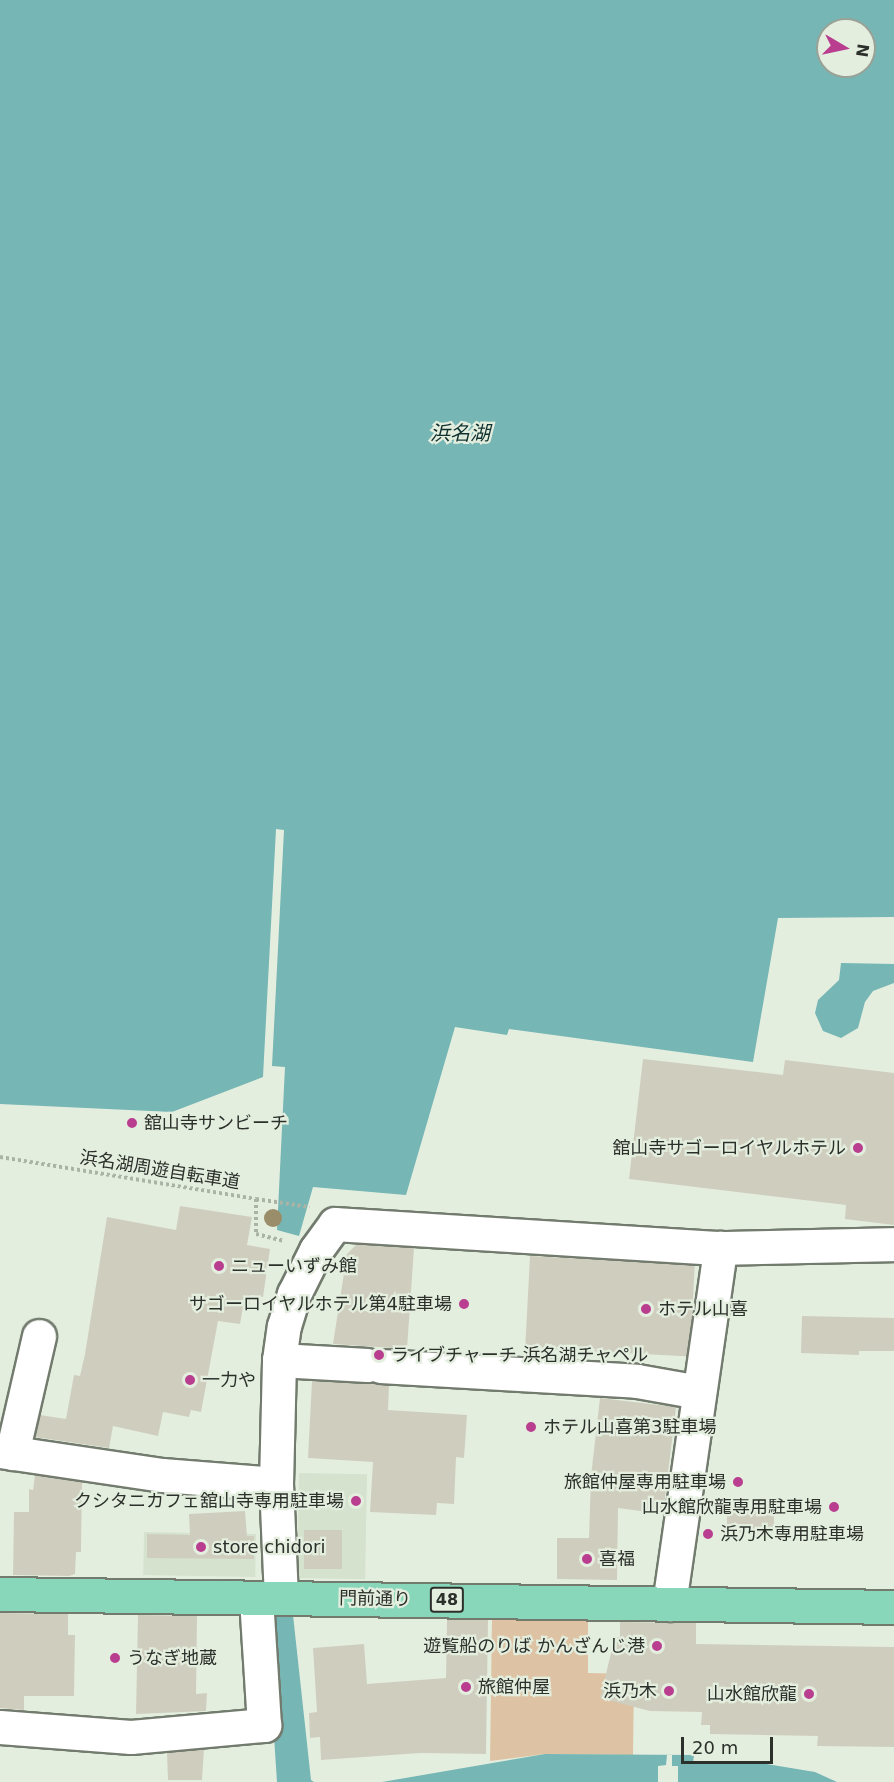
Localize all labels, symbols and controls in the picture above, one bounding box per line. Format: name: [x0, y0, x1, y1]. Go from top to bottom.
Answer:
north arrow: [816, 18, 876, 78]
text: N: [852, 42, 873, 59]
water label: 浜名湖: [430, 421, 490, 445]
place label: 舘山寺サンビーチ: [144, 1112, 288, 1134]
marker: 舘山寺サンビーチ: [125, 1116, 139, 1130]
place label: 舘山寺サゴーロイヤルホテル: [612, 1137, 846, 1159]
marker: 舘山寺サゴーロイヤルホテル: [851, 1141, 865, 1155]
street label: 浜名湖周遊自転車道: [78, 1147, 242, 1193]
place label: ニューいずみ館: [231, 1255, 357, 1277]
marker: ニューいずみ館: [212, 1259, 226, 1273]
place label: サゴーロイヤルホテル第4駐車場: [189, 1293, 452, 1315]
marker: サゴーロイヤルホテル第4駐車場: [457, 1297, 471, 1311]
place label: ホテル山喜: [658, 1298, 748, 1320]
marker: ホテル山喜: [639, 1302, 653, 1316]
place label: ライブチャーチ 浜名湖チャペル: [391, 1344, 649, 1366]
marker: ライブチャーチ 浜名湖チャペル: [372, 1348, 386, 1362]
place label: 一力や: [202, 1369, 256, 1391]
marker: 一力や: [183, 1373, 197, 1387]
place label: ホテル山喜第3駐車場: [543, 1416, 716, 1438]
marker: ホテル山喜第3駐車場: [524, 1420, 538, 1434]
place label: 旅館仲屋専用駐車場: [564, 1471, 726, 1493]
marker: 旅館仲屋専用駐車場: [731, 1475, 745, 1489]
place label: クシタニカフェ舘山寺専用駐車場: [74, 1490, 344, 1512]
marker: クシタニカフェ舘山寺専用駐車場: [349, 1494, 363, 1508]
place label: 山水館欣龍専用駐車場: [642, 1496, 822, 1518]
marker: 山水館欣龍専用駐車場: [827, 1500, 841, 1514]
place label: 浜乃木専用駐車場: [720, 1523, 864, 1545]
marker: 浜乃木専用駐車場: [701, 1527, 715, 1541]
place label: store chidori: [213, 1536, 325, 1558]
marker: store chidori: [194, 1540, 208, 1554]
place label: 喜福: [599, 1548, 635, 1570]
marker: 喜福: [580, 1552, 594, 1566]
road number: 48: [429, 1587, 465, 1613]
street label: 門前通り: [339, 1588, 411, 1610]
place label: 遊覧船のりば かんざんじ港: [423, 1635, 645, 1657]
marker: 遊覧船のりば かんざんじ港: [650, 1639, 664, 1653]
place label: うなぎ地蔵: [127, 1647, 217, 1669]
marker: うなぎ地蔵: [108, 1651, 122, 1665]
place label: 旅館仲屋: [478, 1676, 550, 1698]
marker: 旅館仲屋: [459, 1680, 473, 1694]
place label: 浜乃木: [603, 1680, 657, 1702]
place label: 山水館欣龍: [707, 1683, 797, 1705]
marker: 浜乃木: [662, 1684, 676, 1698]
marker: 山水館欣龍: [802, 1687, 816, 1701]
scale bar: [684, 1725, 776, 1763]
text: 20 m: [692, 1737, 738, 1758]

